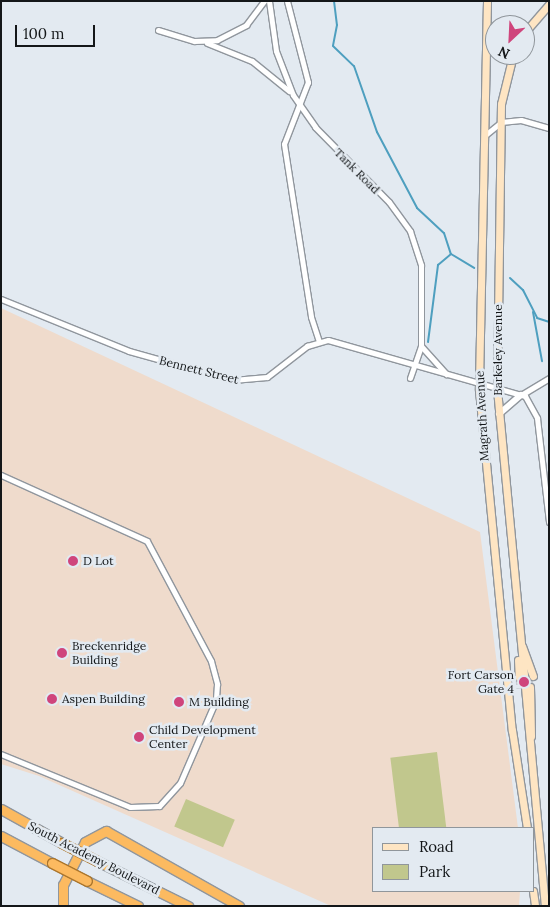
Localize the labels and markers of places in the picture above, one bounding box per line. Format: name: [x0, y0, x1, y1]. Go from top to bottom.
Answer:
place label: D Lot: [83, 554, 114, 568]
marker: D Lot: [67, 555, 79, 567]
place label: Breckenridge Building: [72, 639, 146, 667]
marker: Breckenridge Building: [56, 647, 68, 659]
place label: Fort Carson Gate 4: [448, 668, 514, 696]
marker: Fort Carson Gate 4: [518, 676, 530, 688]
place label: Aspen Building: [62, 692, 145, 706]
marker: Aspen Building: [46, 693, 58, 705]
place label: M Building: [189, 695, 249, 709]
marker: M Building: [173, 696, 185, 708]
place label: Child Development Center: [149, 723, 256, 751]
marker: Child Development Center: [133, 731, 145, 743]

